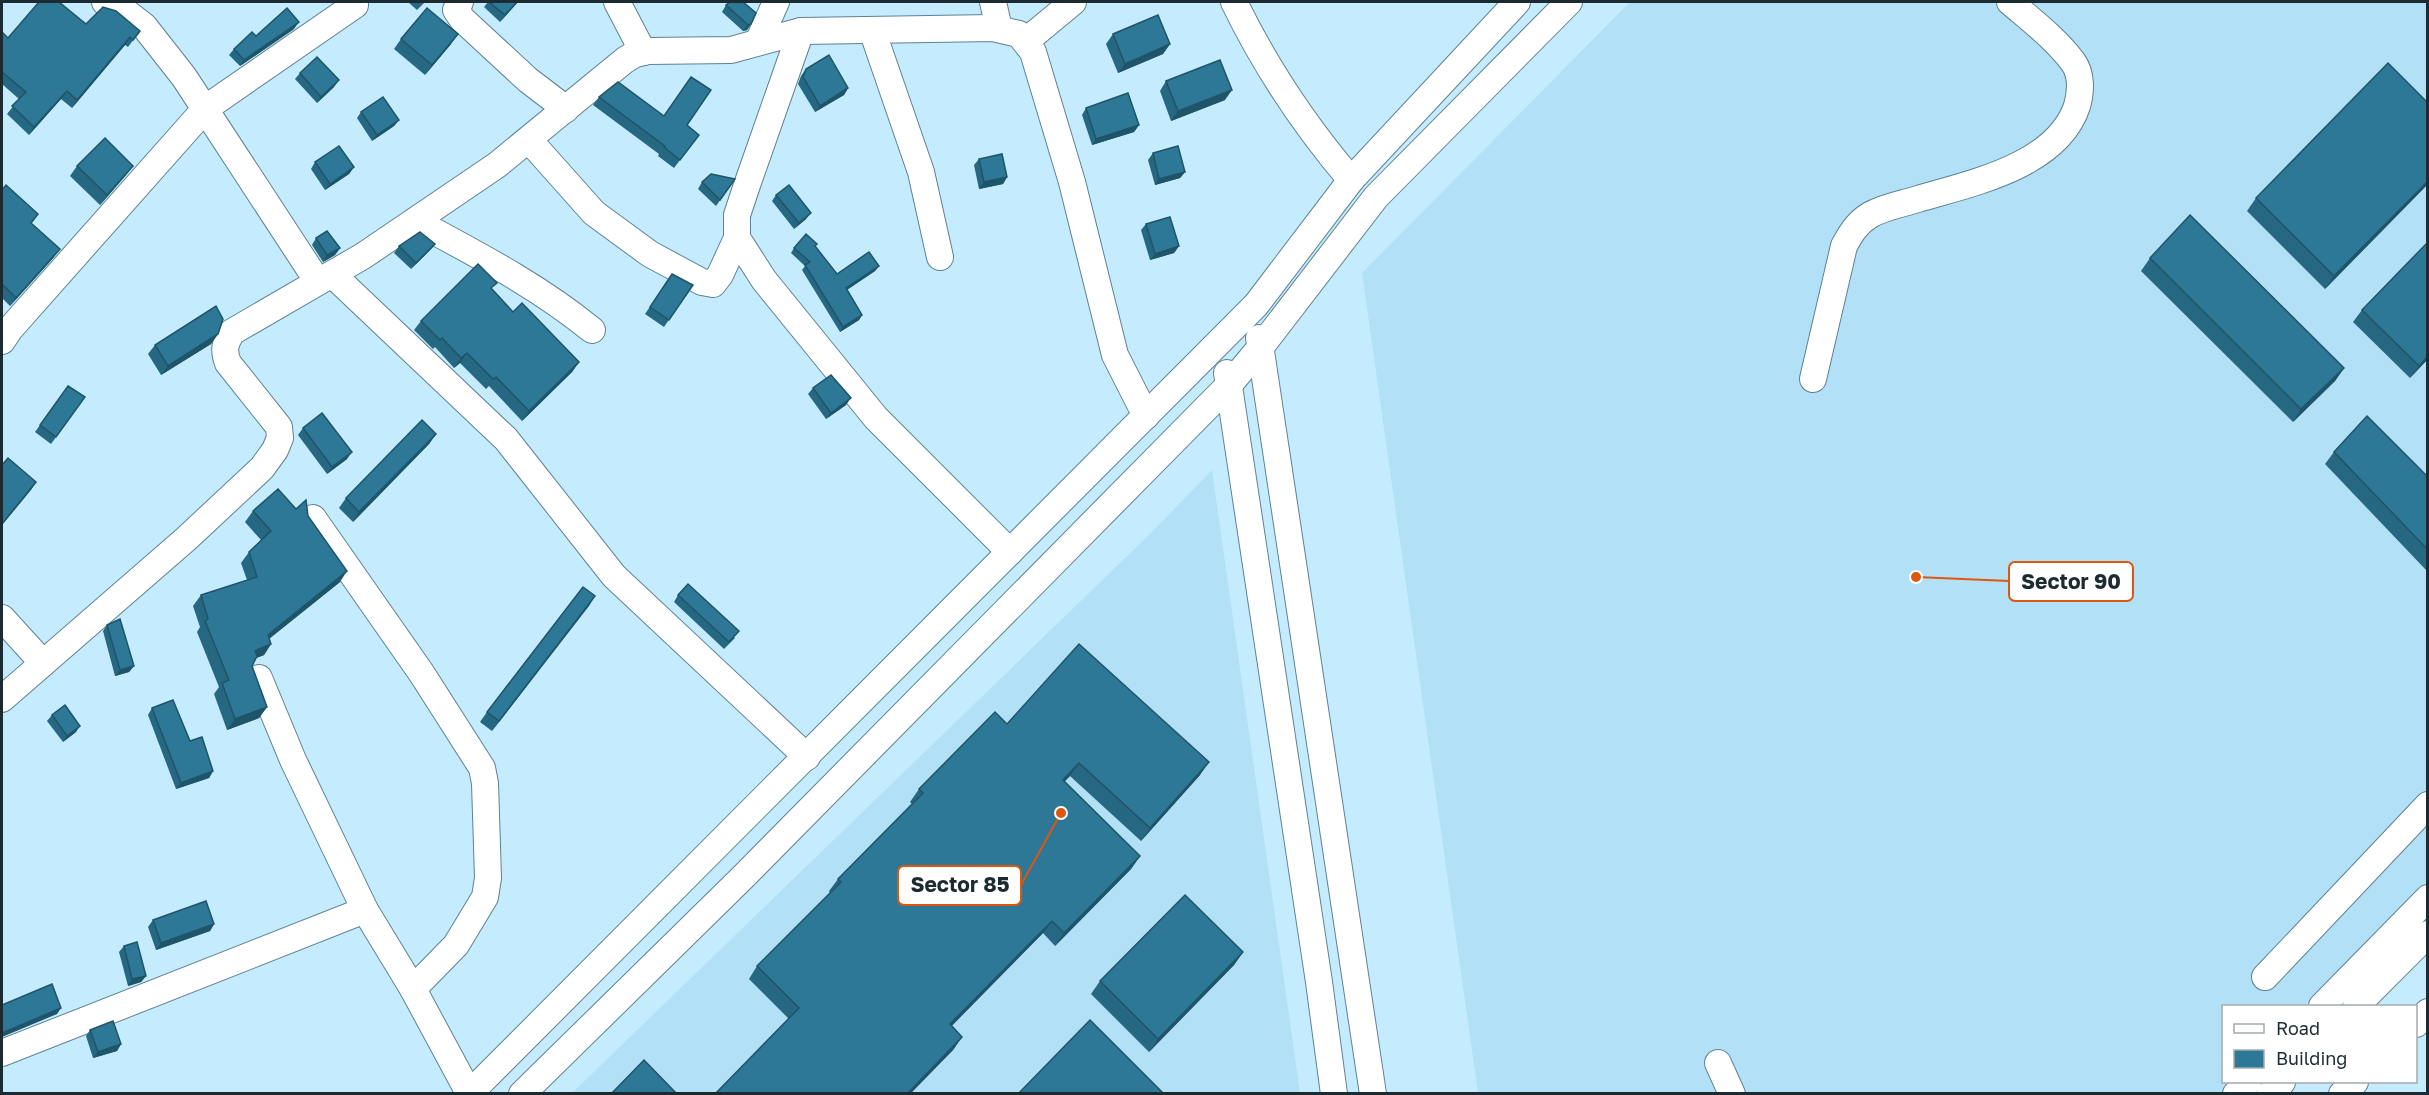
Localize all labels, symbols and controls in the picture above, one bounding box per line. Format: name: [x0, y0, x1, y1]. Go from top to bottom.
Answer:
callout: Sector 90: [2009, 562, 2133, 601]
text: Sector 90: [2021, 568, 2121, 594]
callout: Sector 85: [898, 866, 1021, 905]
text: Sector 85: [910, 871, 1010, 897]
legend: [2222, 1005, 2417, 1083]
text: Road: [2276, 1017, 2320, 1039]
text: Building: [2276, 1047, 2347, 1069]

